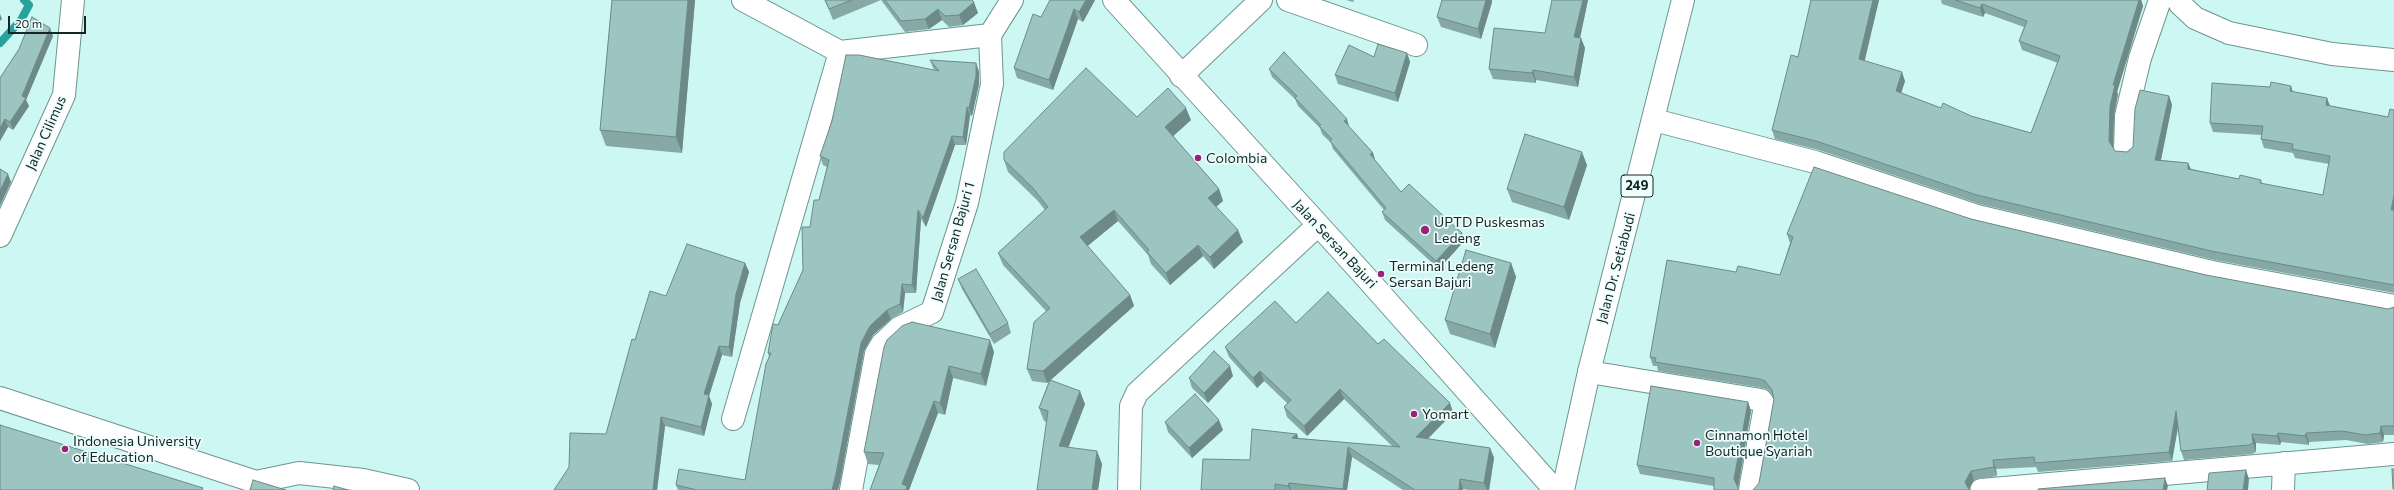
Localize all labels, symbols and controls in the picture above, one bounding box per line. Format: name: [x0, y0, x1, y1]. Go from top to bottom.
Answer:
scale bar: [10, 8, 88, 34]
text: 20 m: [15, 16, 42, 30]
street label: Jalan Cilimus: [22, 93, 70, 173]
place label: Colombia: [1206, 150, 1267, 166]
marker: Colombia: [1193, 153, 1203, 163]
road number: 249: [1621, 175, 1653, 197]
street label: Jalan Sersan Bajuri 1: [928, 180, 978, 304]
street label: Jalan Sersan Bajuri: [1290, 196, 1380, 292]
street label: Jalan Dr. Setiabudi: [1593, 211, 1639, 325]
place label: UPTD Puskesmas Ledeng: [1434, 214, 1545, 246]
marker: UPTD Puskesmas Ledeng: [1419, 224, 1431, 236]
place label: Terminal Ledeng Sersan Bajuri: [1389, 258, 1494, 290]
marker: Terminal Ledeng Sersan Bajuri: [1376, 269, 1386, 279]
place label: Yomart: [1422, 406, 1469, 422]
marker: Yomart: [1409, 409, 1419, 419]
place label: Cinnamon Hotel Boutique Syariah: [1705, 427, 1812, 460]
place label: Indonesia University of Education: [73, 433, 201, 466]
marker: Cinnamon Hotel Boutique Syariah: [1692, 438, 1702, 448]
marker: Indonesia University of Education: [60, 444, 70, 454]

